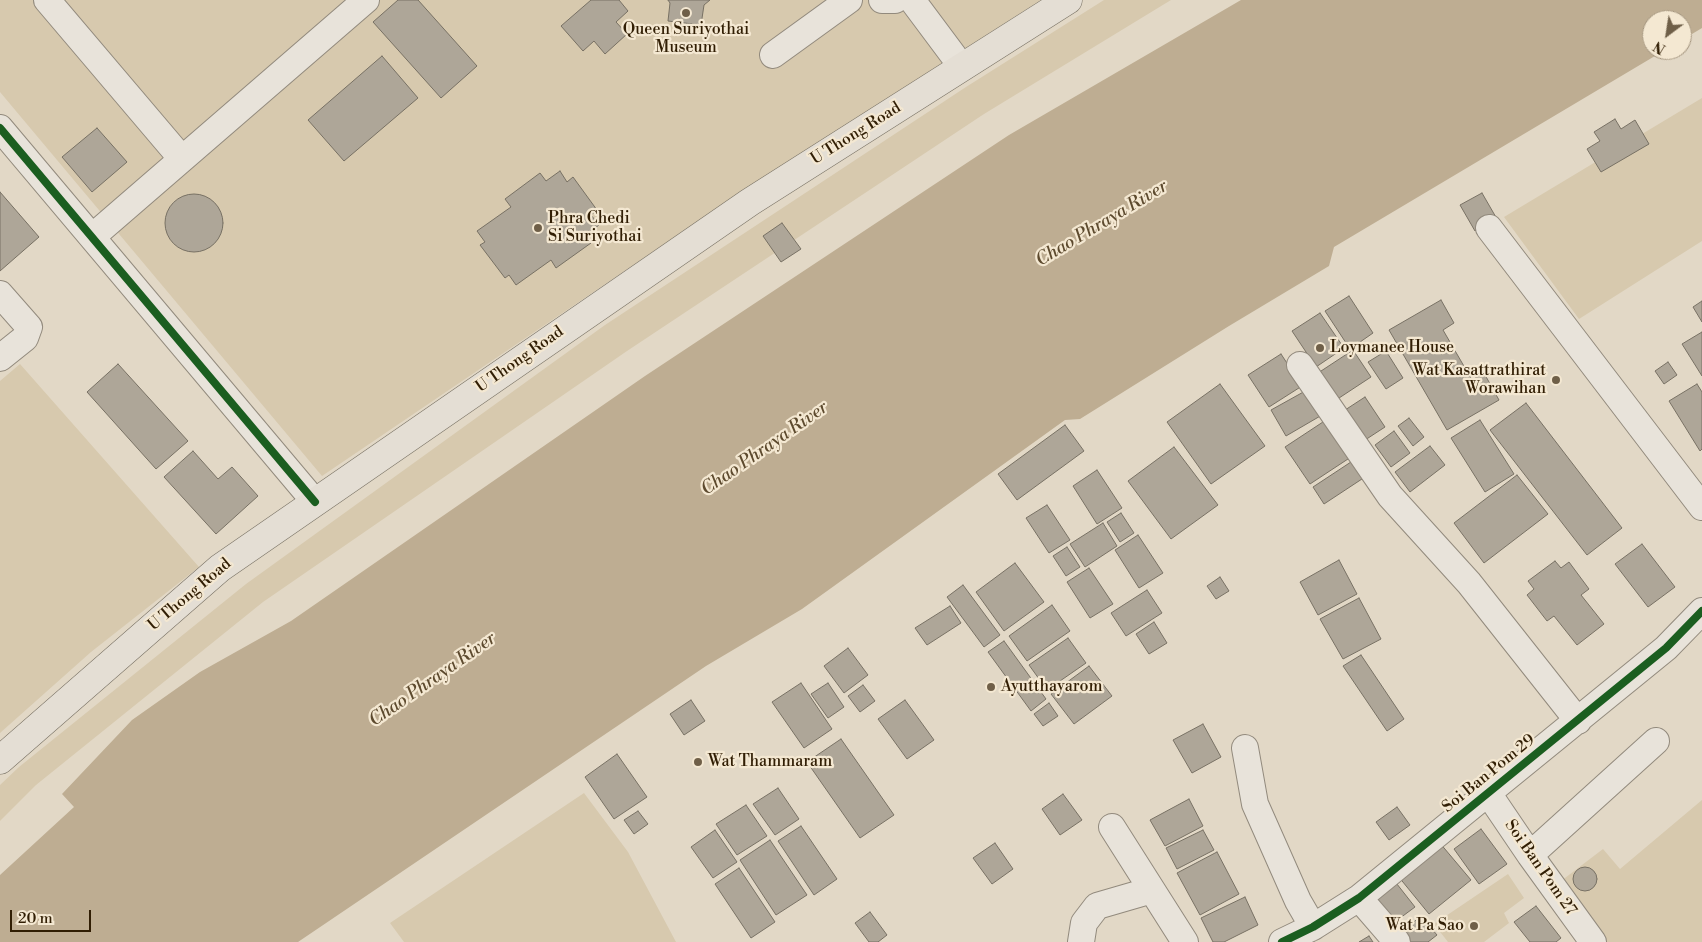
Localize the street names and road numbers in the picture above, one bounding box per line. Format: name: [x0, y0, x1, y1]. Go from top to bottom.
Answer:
street label: U Thong Road: [807, 99, 905, 169]
street label: U Thong Road: [472, 323, 568, 397]
street label: U Thong Road: [144, 555, 236, 635]
street label: Soi Ban Pom 29: [1439, 731, 1539, 817]
street label: Soi Ban Pom 27: [1500, 817, 1580, 919]

